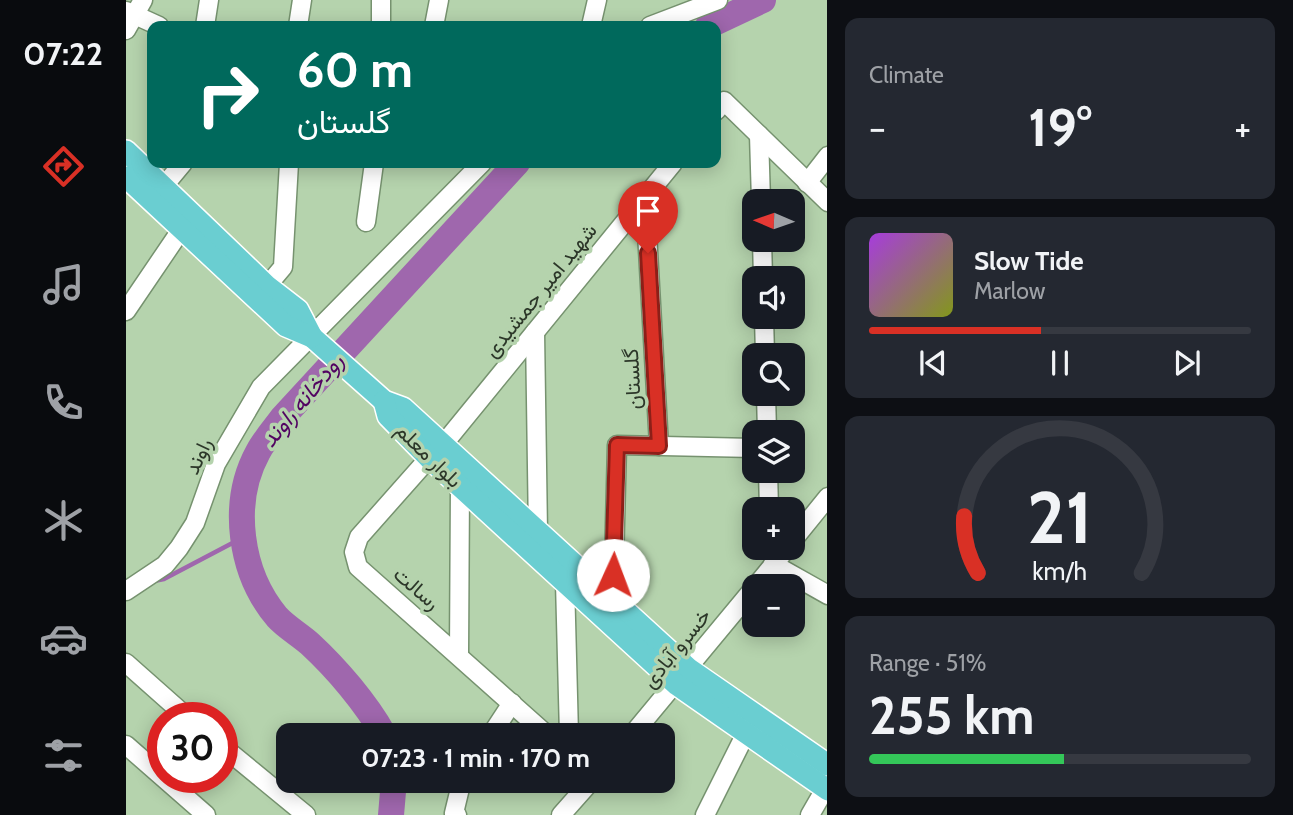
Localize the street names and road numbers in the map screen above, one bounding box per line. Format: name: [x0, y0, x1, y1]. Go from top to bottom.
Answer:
street label: شهید امیر جمشیدی: [478, 218, 602, 363]
street label: گلستان: [618, 348, 646, 410]
street label: بلوار معلم: [389, 417, 467, 494]
street label: راوند: [179, 434, 218, 479]
street label: رسالت: [388, 561, 445, 616]
street label: خسرو آبادی: [636, 603, 716, 693]

